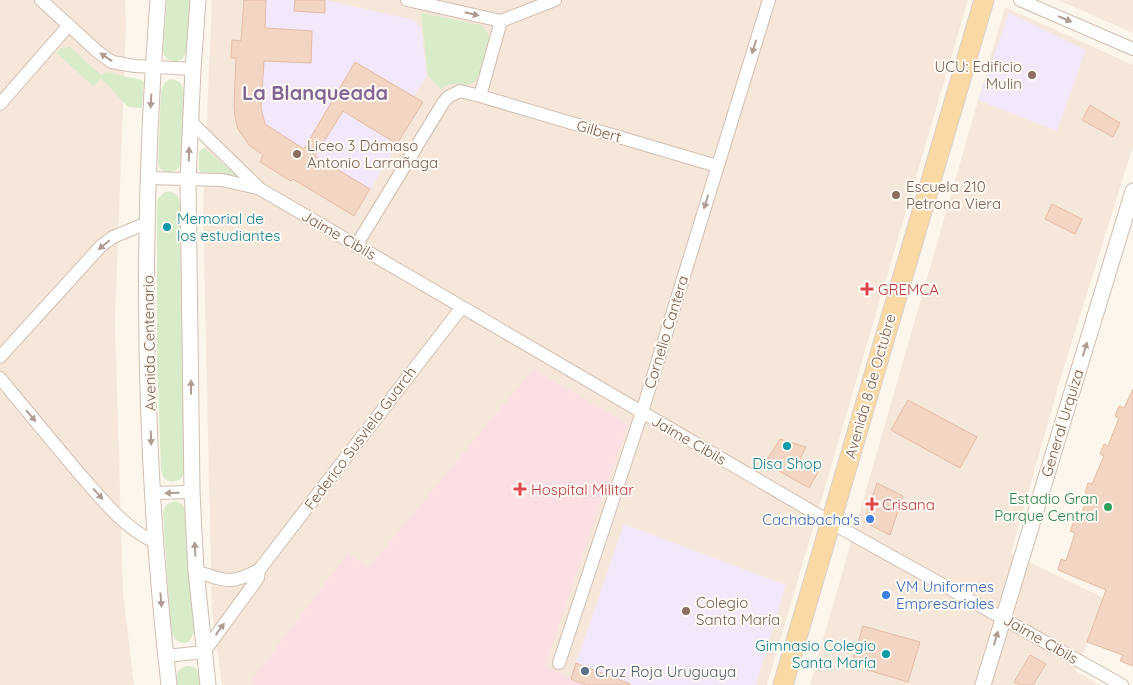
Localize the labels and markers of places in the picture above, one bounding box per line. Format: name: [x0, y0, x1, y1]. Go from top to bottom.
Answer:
place label: UCU: Edificio Mulin: [935, 57, 1022, 93]
marker: UCU: Edificio Mulin: [1026, 69, 1038, 81]
place label: Liceo 3 Dámaso Antonio Larrañaga: [307, 136, 438, 172]
marker: Liceo 3 Dámaso Antonio Larrañaga: [291, 148, 303, 160]
place label: Escuela 210 Petrona Viera: [906, 177, 1001, 213]
marker: Escuela 210 Petrona Viera: [890, 189, 902, 201]
place label: Memorial de los estudiantes: [177, 209, 280, 245]
marker: Memorial de los estudiantes: [161, 221, 173, 233]
place label: GREMCA: [878, 280, 939, 299]
marker: GREMCA: [860, 282, 874, 296]
marker: Disa Shop: [781, 440, 793, 452]
place label: Disa Shop: [752, 454, 822, 473]
place label: Hospital Militar: [531, 480, 634, 499]
marker: Hospital Militar: [513, 482, 527, 496]
place label: Estadio Gran Parque Central: [994, 489, 1098, 525]
place label: Crisana: [882, 495, 935, 514]
marker: Crisana: [866, 498, 878, 510]
marker: Estadio Gran Parque Central: [1102, 501, 1114, 513]
place label: Cachabacha's: [762, 510, 860, 529]
marker: Cachabacha's: [864, 513, 876, 525]
place label: VM Uniformes Empresariales: [896, 577, 994, 613]
marker: VM Uniformes Empresariales: [880, 589, 892, 601]
place label: Colegio Santa María: [696, 593, 780, 629]
marker: Colegio Santa María: [680, 605, 692, 617]
place label: Gimnasio Colegio Santa María: [755, 636, 876, 672]
marker: Gimnasio Colegio Santa María: [880, 648, 892, 660]
place label: Cruz Roja Uruguaya: [595, 662, 736, 681]
marker: Cruz Roja Uruguaya: [579, 665, 591, 677]

